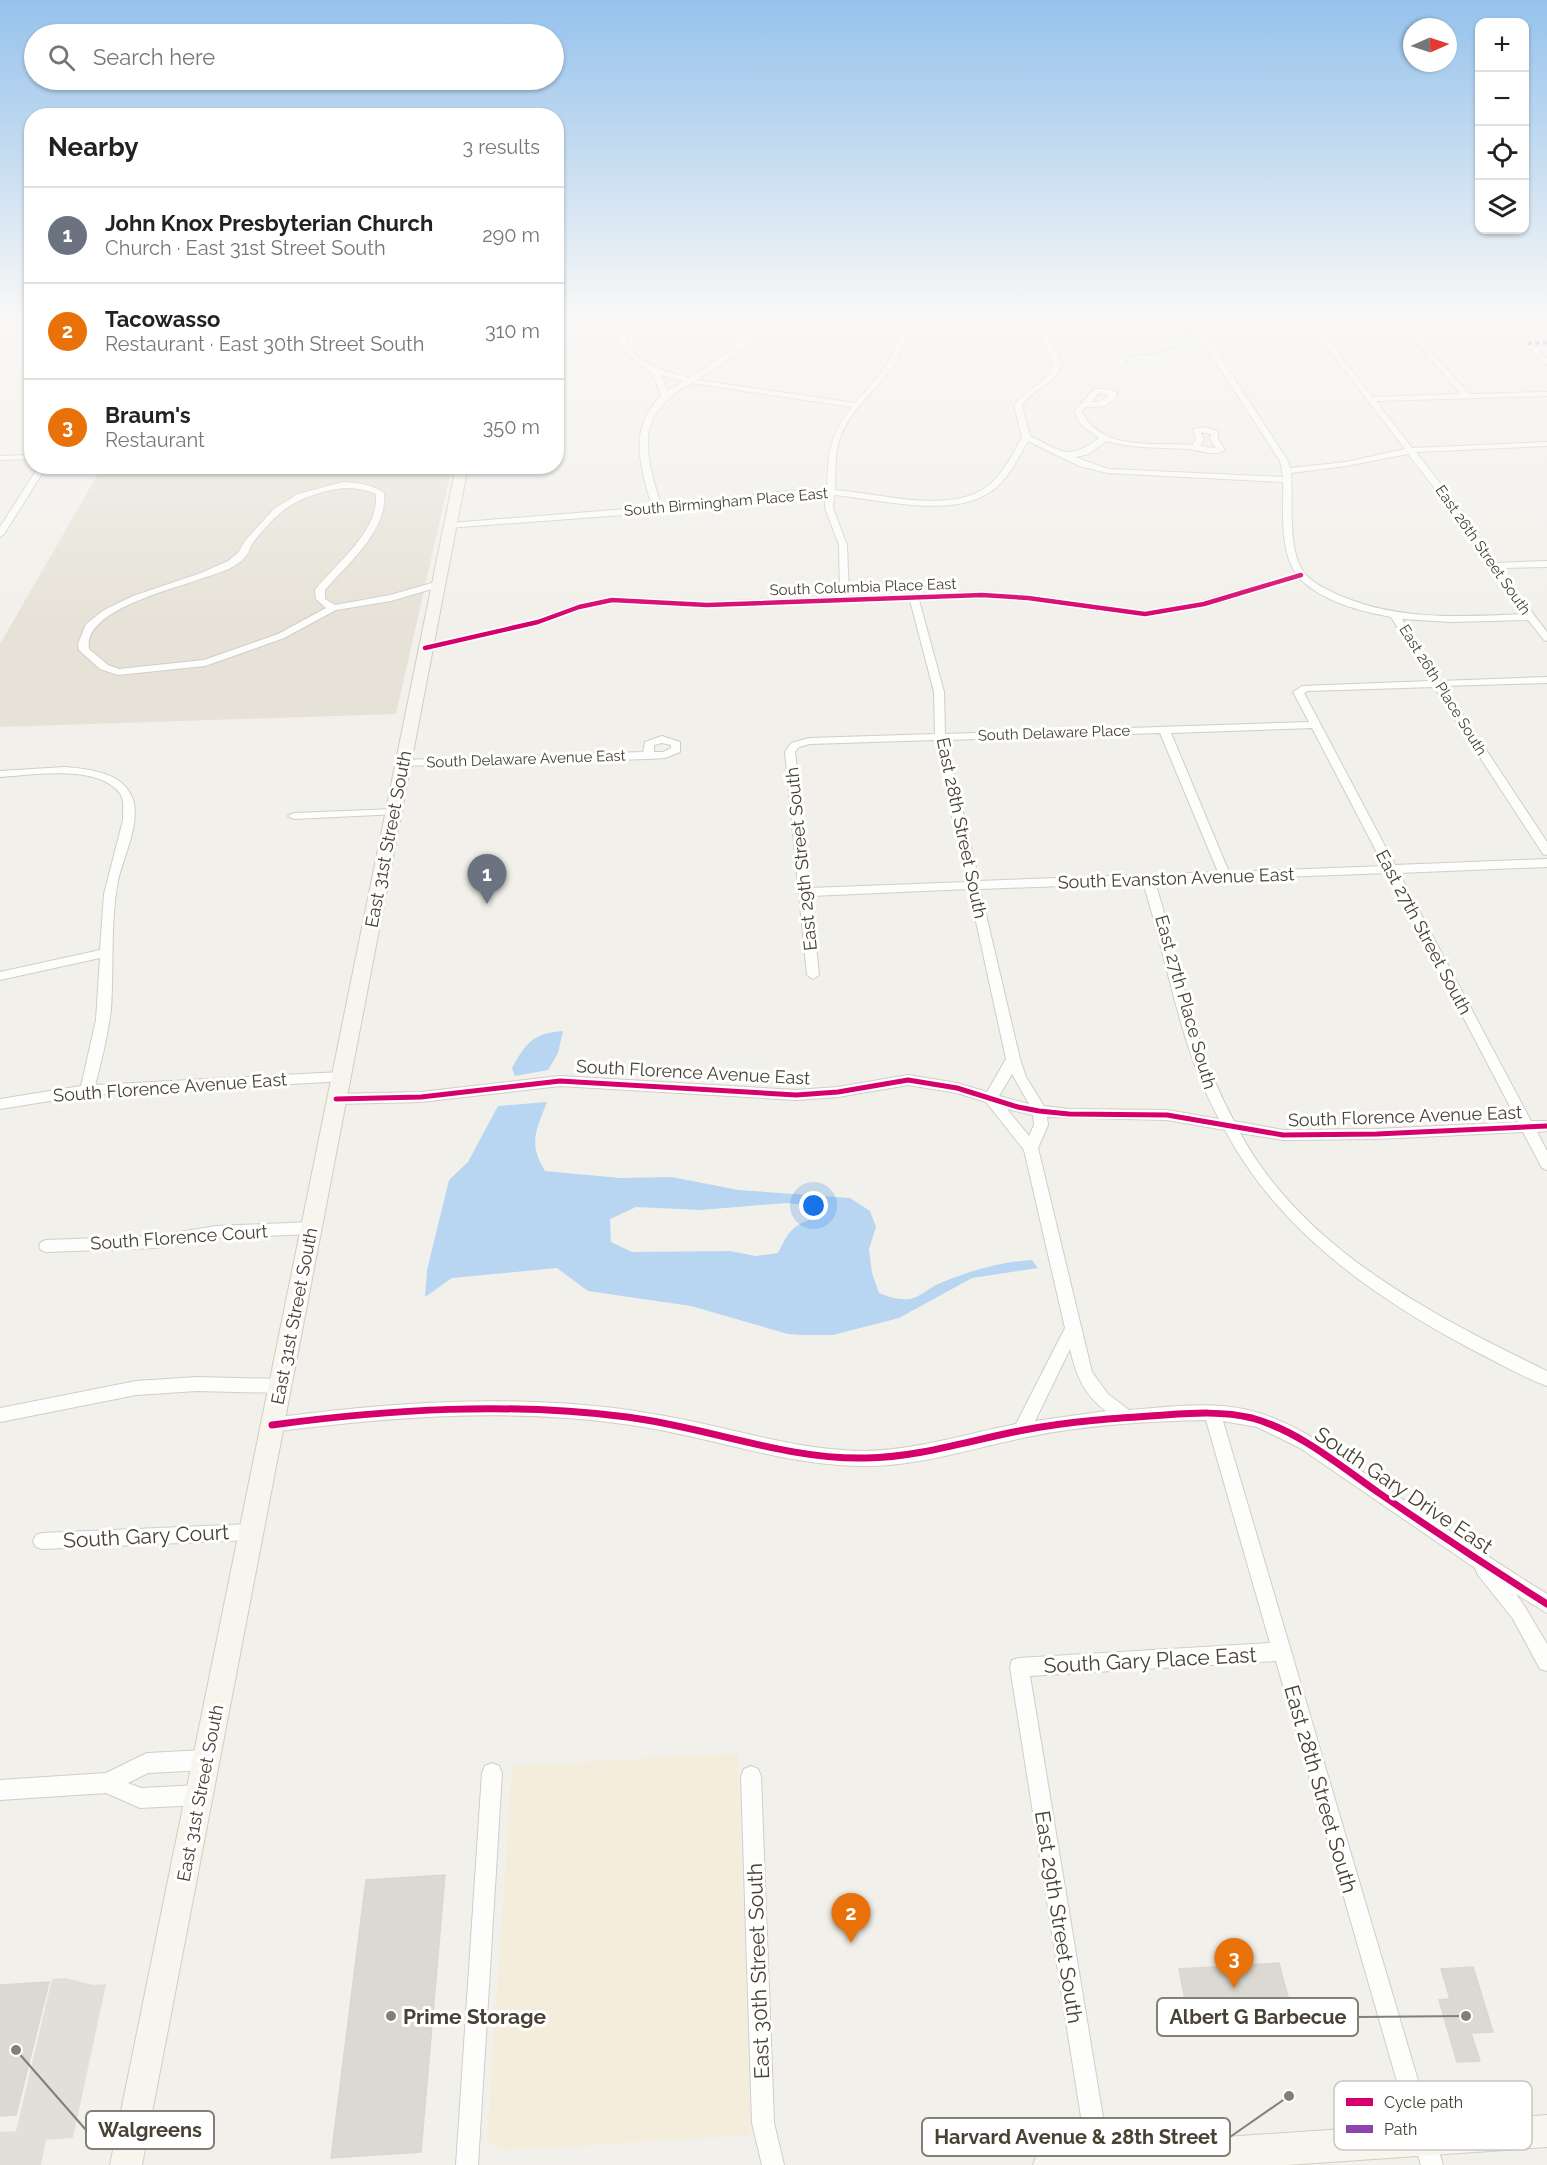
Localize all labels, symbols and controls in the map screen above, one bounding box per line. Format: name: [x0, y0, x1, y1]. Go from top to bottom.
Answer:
north arrow: [1403, 18, 1457, 72]
map controls: [1475, 18, 1529, 234]
button: +: [1475, 18, 1529, 72]
search box: [24, 24, 564, 90]
icon: search: [45, 41, 78, 74]
text: Search here: [93, 44, 215, 70]
button: −: [1475, 72, 1529, 126]
button: locate: [1475, 126, 1529, 180]
text: Nearby: [48, 132, 138, 162]
text: 3 results: [462, 135, 540, 159]
button: layers: [1475, 180, 1529, 234]
text: John Knox Presbyterian Church: [105, 210, 433, 236]
text: 1: [63, 223, 72, 247]
text: 290 m: [482, 223, 540, 247]
text: Church · East 31st Street South: [105, 236, 386, 260]
text: Tacowasso: [105, 306, 220, 332]
text: 2: [62, 319, 73, 343]
text: 310 m: [485, 319, 540, 343]
text: Restaurant · East 30th Street South: [105, 332, 424, 356]
text: Braum's: [105, 402, 191, 428]
text: 3: [62, 415, 73, 439]
text: 350 m: [483, 415, 540, 439]
text: Restaurant: [105, 428, 205, 452]
street label: East 26th Street South: [1431, 482, 1535, 618]
street label: South Birmingham Place East: [623, 484, 829, 520]
street label: South Columbia Place East: [769, 575, 957, 599]
street label: East 26th Place South: [1395, 621, 1491, 759]
street label: South Delaware Place: [977, 721, 1131, 745]
street label: East 28th Street South: [933, 736, 991, 920]
street label: South Delaware Avenue East: [426, 747, 626, 771]
street label: East 31st Street South: [361, 749, 415, 929]
street label: East 29th Street South: [781, 766, 821, 952]
street label: East 27th Street South: [1372, 846, 1476, 1018]
pin: 1: [468, 854, 506, 904]
street label: South Evanston Avenue East: [1057, 863, 1295, 893]
street label: East 27th Place South: [1151, 913, 1221, 1091]
street label: South Florence Avenue East: [575, 1055, 811, 1089]
street label: South Florence Avenue East: [52, 1068, 288, 1106]
street label: South Florence Avenue East: [1288, 1101, 1522, 1131]
your location: [799, 1191, 828, 1220]
street label: South Florence Court: [90, 1220, 268, 1254]
street label: East 31st Street South: [267, 1226, 321, 1406]
street label: South Gary Drive East: [1310, 1421, 1498, 1559]
street label: South Gary Court: [62, 1519, 230, 1553]
street label: South Gary Place East: [1043, 1642, 1257, 1678]
street label: East 28th Street South: [1279, 1682, 1363, 1896]
street label: East 31st Street South: [173, 1703, 227, 1883]
street label: East 29th Street South: [1030, 1809, 1088, 2025]
street label: East 30th Street South: [742, 1863, 774, 2079]
pin: 2: [832, 1894, 870, 1943]
pin: 3: [1214, 1938, 1254, 1988]
callout: Albert G Barbecue: [1157, 1998, 1358, 2036]
place label: Prime Storage: [403, 2004, 546, 2029]
text: Albert G Barbecue: [1169, 2005, 1347, 2029]
marker: Prime Storage: [384, 2009, 398, 2023]
legend: [1334, 2081, 1532, 2150]
text: Cycle path: [1384, 2093, 1463, 2112]
callout: Walgreens: [86, 2111, 214, 2149]
text: Walgreens: [98, 2118, 202, 2142]
callout: Harvard Avenue & 28th Street: [922, 2118, 1230, 2156]
text: Path: [1384, 2120, 1417, 2139]
text: Harvard Avenue & 28th Street: [934, 2125, 1218, 2149]

